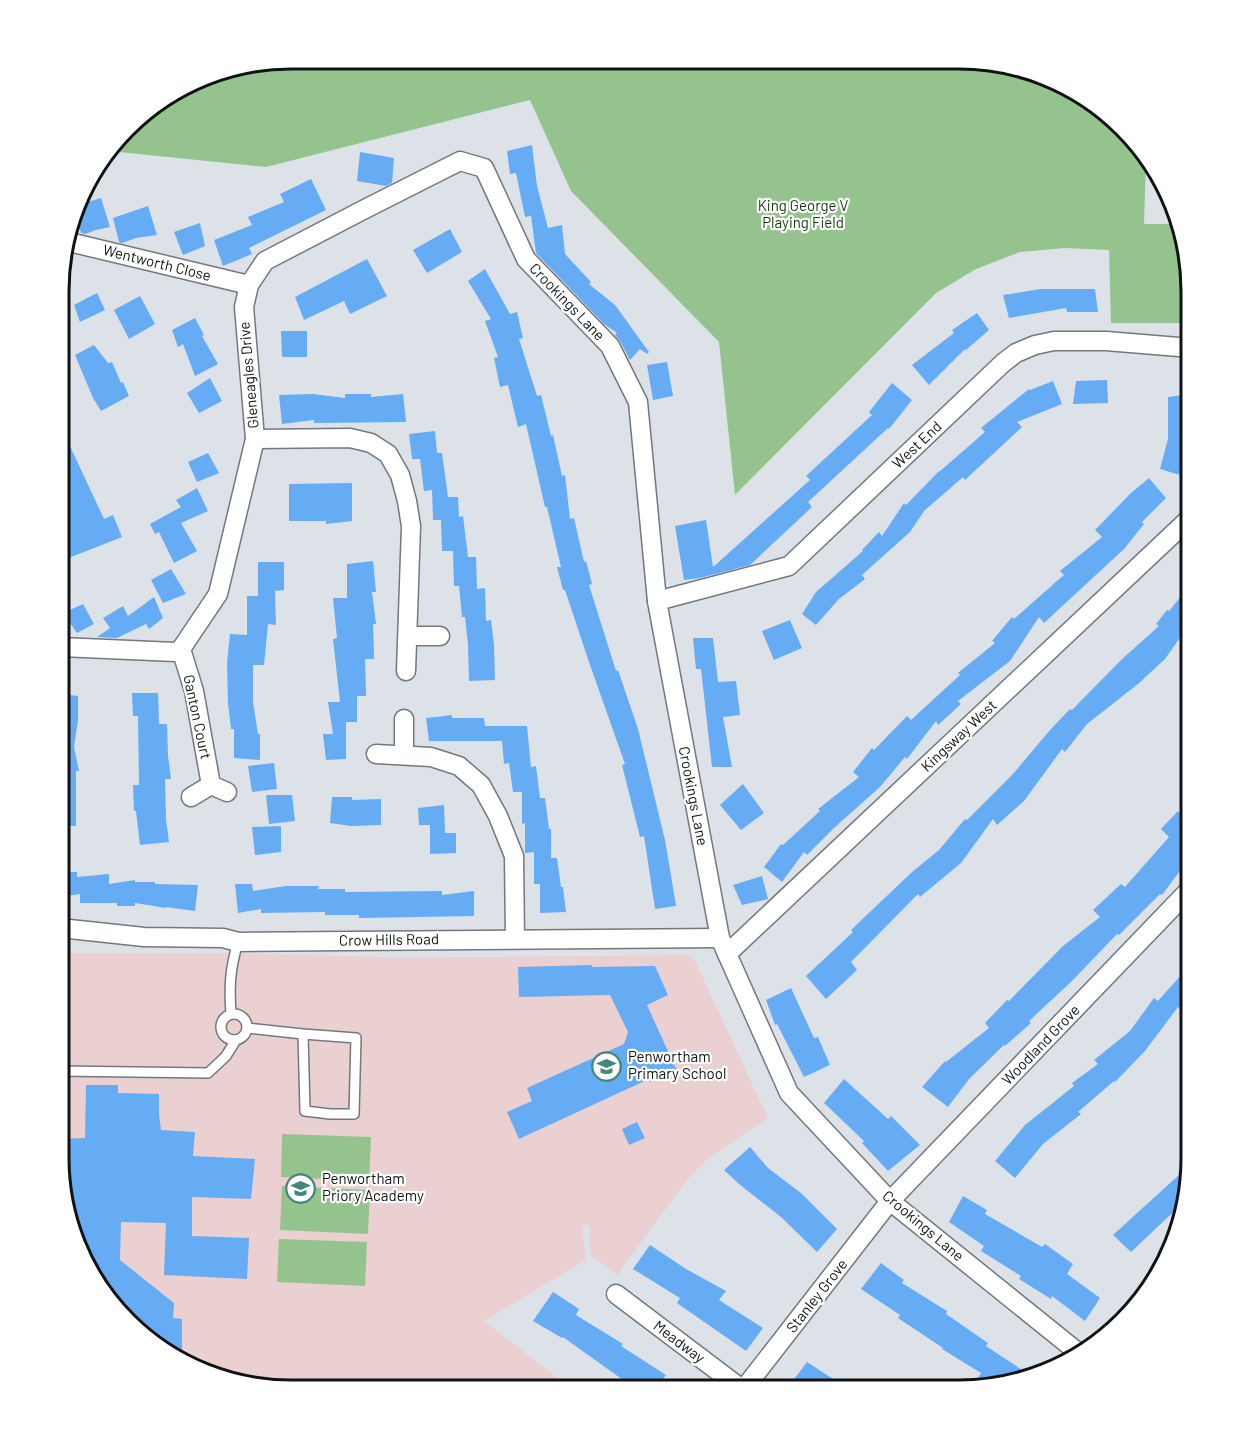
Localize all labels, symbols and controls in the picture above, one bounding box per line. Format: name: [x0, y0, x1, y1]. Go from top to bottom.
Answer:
park label: King George V Playing Field: [758, 196, 848, 231]
street label: Wentworth Close: [101, 240, 213, 284]
street label: Crookings Lane: [526, 259, 609, 344]
street label: Gleneagles Drive: [234, 321, 262, 429]
street label: West End: [888, 417, 945, 472]
street label: Ganton Court: [180, 673, 216, 761]
street label: Kingsway West: [917, 696, 1000, 775]
street label: Crookings Lane: [676, 745, 712, 847]
street label: Crow Hills Road: [339, 929, 439, 949]
street label: Woodland Grove: [997, 1000, 1083, 1088]
place label: Penwortham Primary School: [628, 1047, 726, 1082]
school or university icon: Penwortham Primary School: [591, 1050, 623, 1082]
place label: Penwortham Priory Academy: [322, 1169, 424, 1204]
school or university icon: Penwortham Priory Academy: [285, 1172, 317, 1204]
street label: Crookings Lane: [879, 1186, 968, 1264]
street label: Stanley Grove: [782, 1255, 851, 1336]
street label: Meadway: [650, 1316, 709, 1366]

